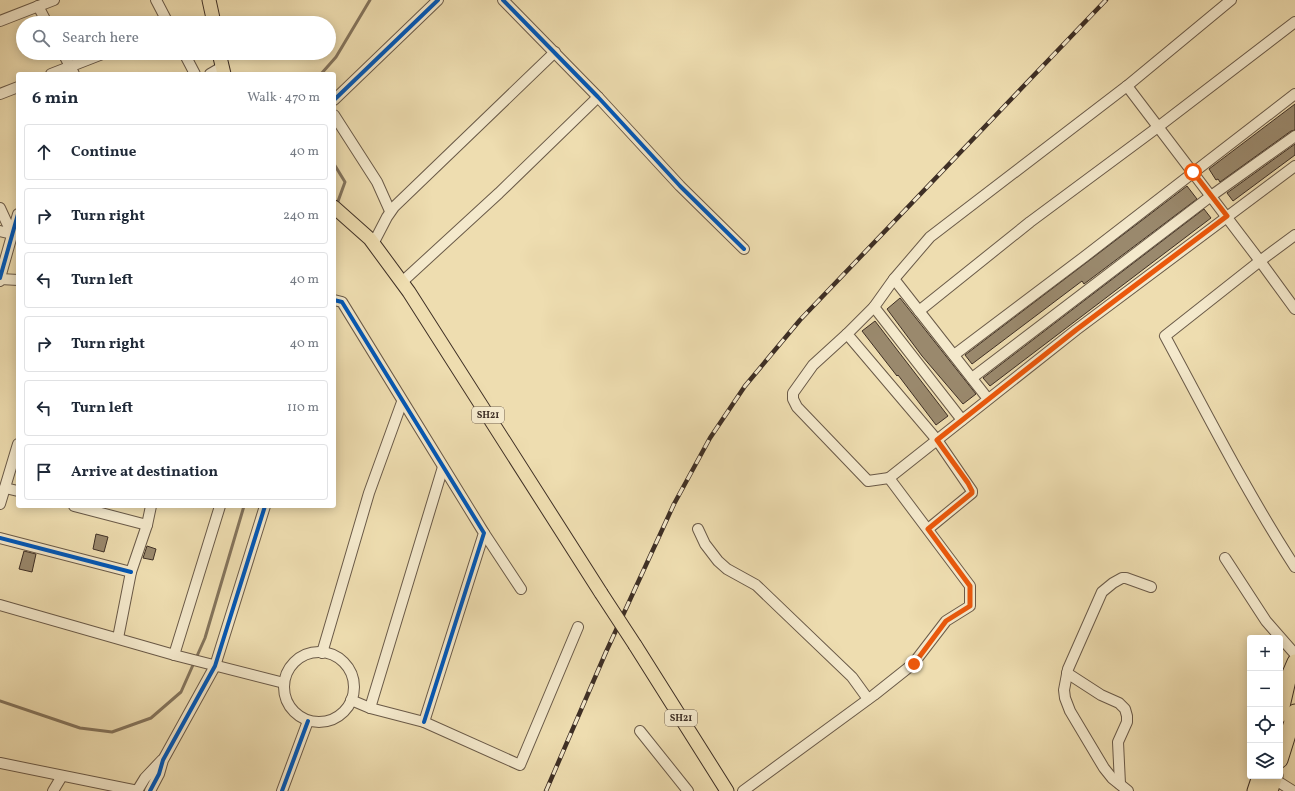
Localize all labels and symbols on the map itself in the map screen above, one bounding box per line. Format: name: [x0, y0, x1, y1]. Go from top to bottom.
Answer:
route start: [1184, 163, 1202, 181]
road number: SH21: [472, 407, 504, 423]
route end: [905, 655, 923, 673]
road number: SH21: [665, 710, 697, 726]

